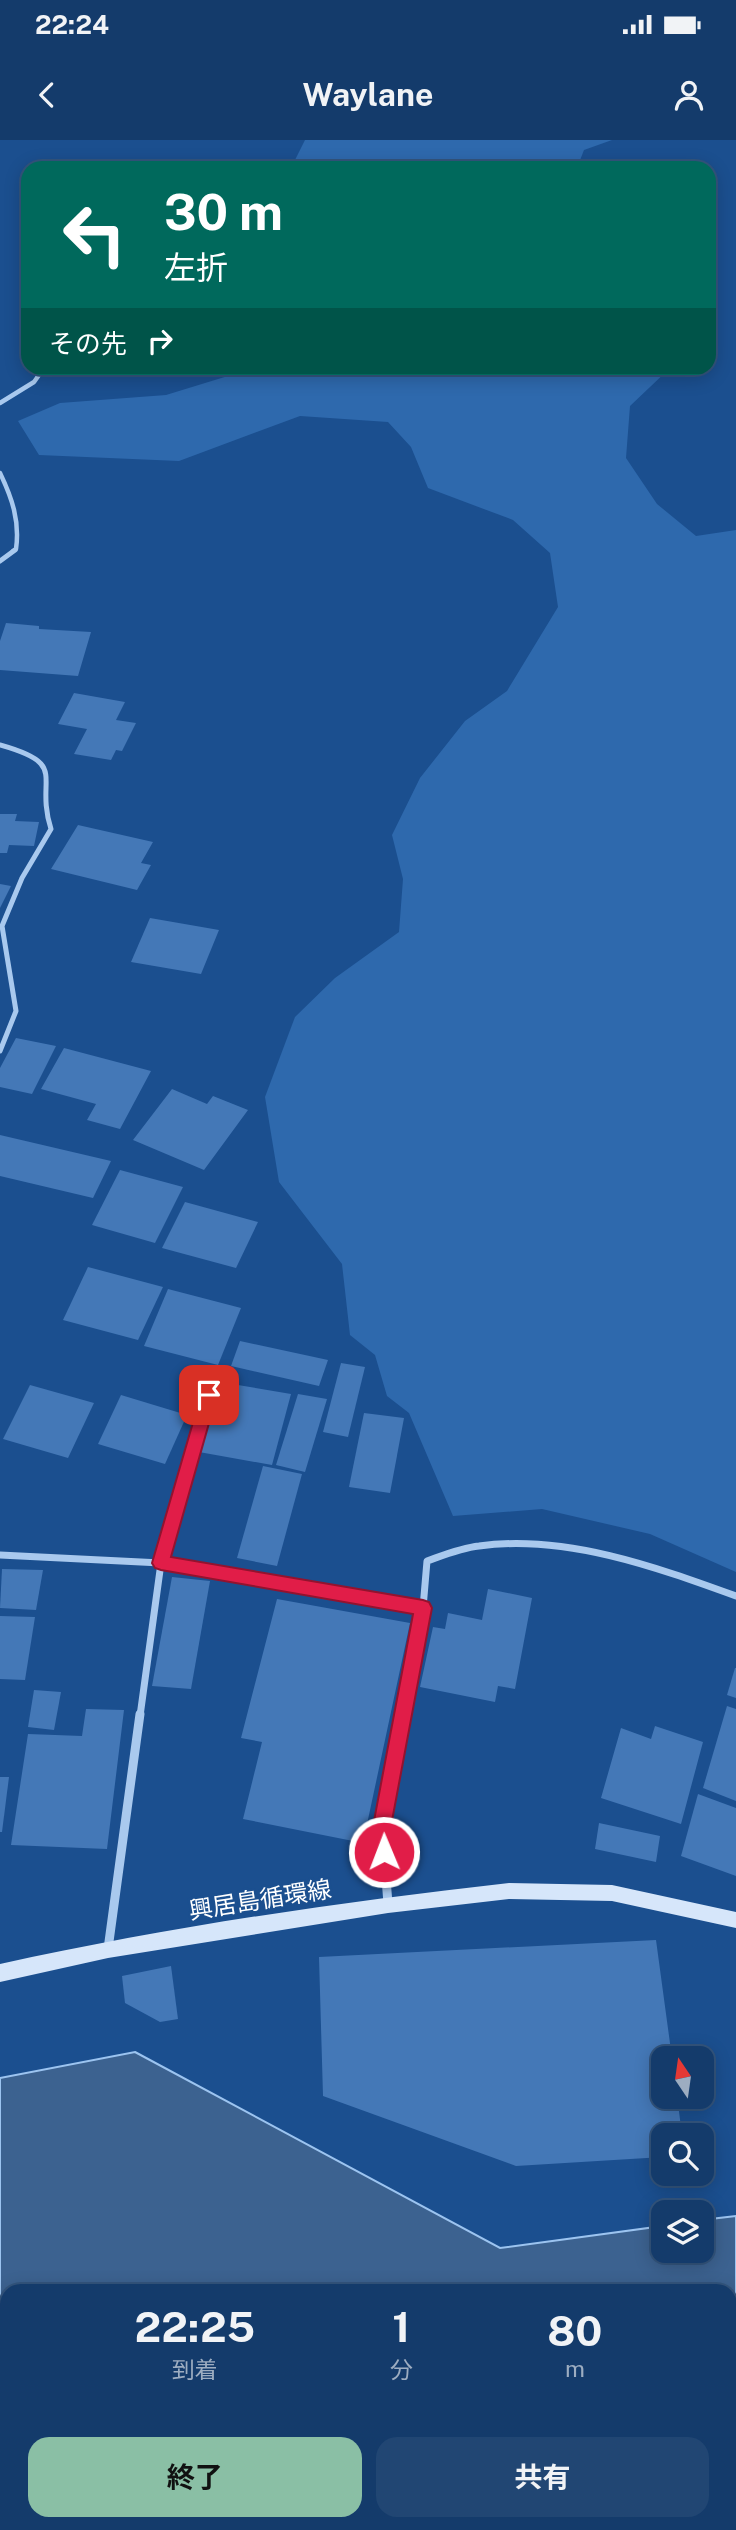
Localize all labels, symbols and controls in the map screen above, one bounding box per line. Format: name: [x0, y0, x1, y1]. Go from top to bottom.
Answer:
text: 22:24: [35, 9, 109, 40]
icon: back: [28, 76, 66, 114]
text: Waylane: [303, 76, 433, 113]
icon: person: [670, 76, 708, 114]
text: 30 m: [164, 183, 283, 241]
icon: left: [49, 189, 140, 280]
text: 左折: [164, 249, 228, 286]
icon: right: [141, 322, 179, 360]
text: その先: [49, 328, 127, 359]
pin: [179, 1365, 239, 1425]
icon: arrive: [190, 1376, 228, 1414]
position arrow: [347, 1815, 421, 1889]
street label: 興居島循環線: [187, 1874, 333, 1924]
north arrow: [651, 2046, 714, 2109]
map controls: [651, 2046, 714, 2263]
button: search: [651, 2123, 714, 2186]
button: layers: [651, 2200, 714, 2263]
text: 22:25: [135, 2302, 255, 2351]
text: 1: [392, 2302, 410, 2351]
text: 80: [547, 2306, 602, 2355]
text: m: [565, 2355, 585, 2382]
text: 到着: [172, 2356, 218, 2383]
text: 分: [390, 2356, 413, 2383]
button: 終了: [28, 2437, 362, 2517]
button: 共有: [376, 2437, 709, 2517]

